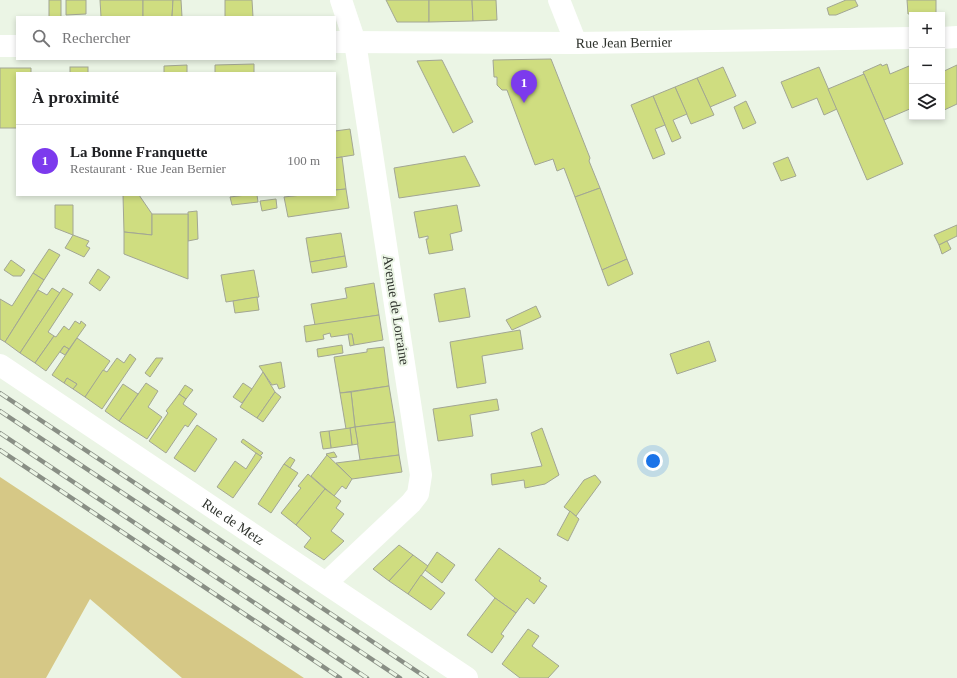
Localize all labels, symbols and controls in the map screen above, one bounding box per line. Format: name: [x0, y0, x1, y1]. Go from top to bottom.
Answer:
map controls: [909, 12, 945, 120]
button: +: [909, 12, 945, 48]
search box: [16, 16, 336, 60]
icon: search: [30, 27, 52, 49]
text: Rechercher: [62, 30, 130, 46]
street label: Rue Jean Bernier: [576, 34, 673, 51]
button: −: [909, 48, 945, 84]
pin: 1: [511, 70, 537, 103]
button: layers: [909, 84, 945, 120]
text: À proximité: [32, 88, 119, 107]
text: La Bonne Franquette: [70, 144, 208, 160]
text: 1: [42, 153, 48, 168]
text: 100 m: [287, 153, 320, 168]
text: Restaurant · Rue Jean Bernier: [70, 161, 226, 176]
street label: Avenue de Lorraine: [380, 254, 412, 366]
your location: [643, 451, 663, 471]
street label: Rue de Metz: [200, 495, 267, 548]

